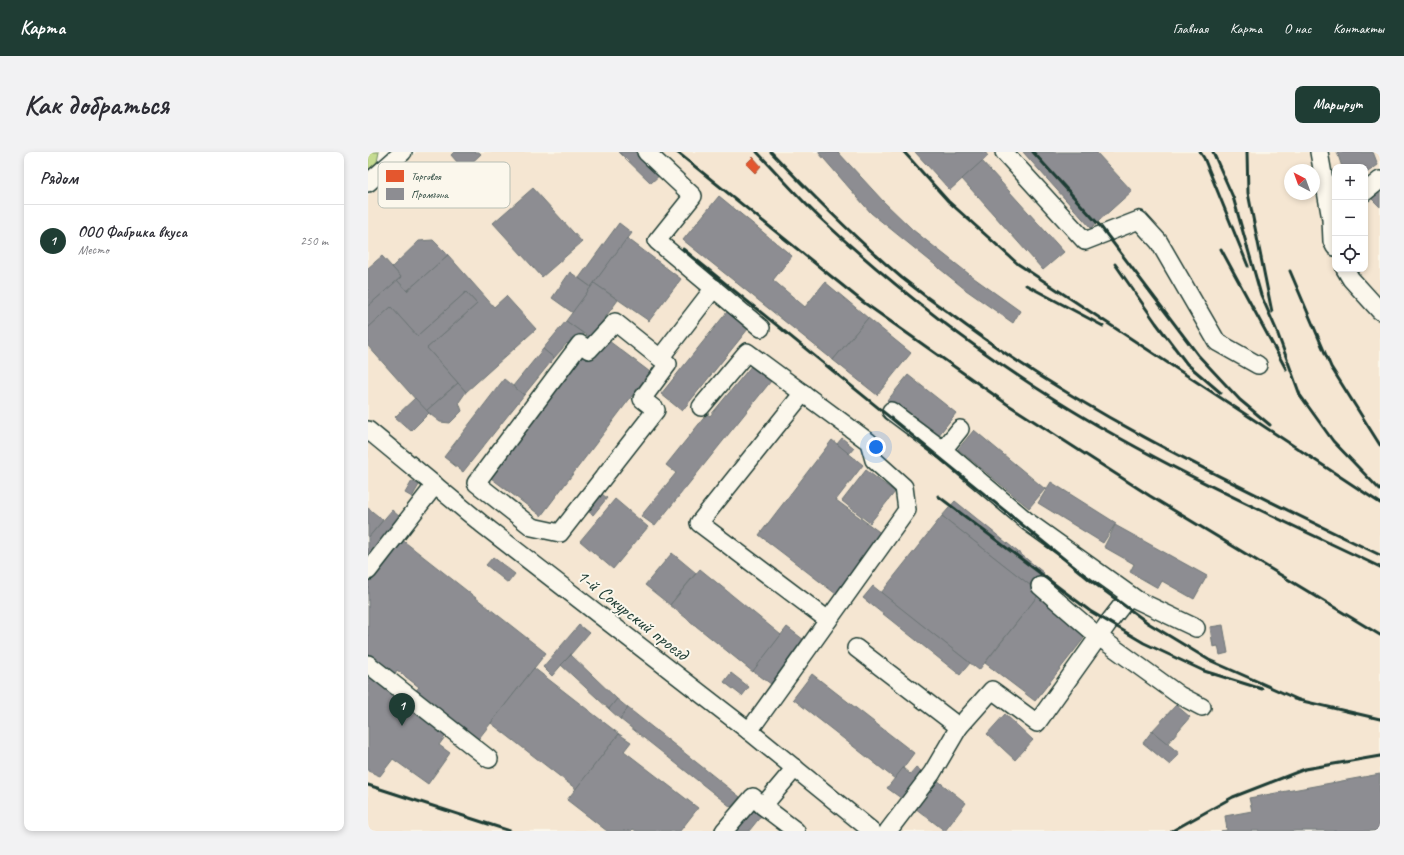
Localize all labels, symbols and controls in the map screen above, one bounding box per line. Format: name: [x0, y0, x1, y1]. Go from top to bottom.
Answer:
text: Карта: [20, 16, 65, 40]
text: Главная: [1173, 20, 1208, 37]
text: Карта: [1230, 20, 1262, 37]
text: О нас: [1284, 20, 1311, 37]
text: Контакты: [1333, 20, 1384, 37]
button: Маршрут: [1295, 86, 1380, 123]
text: Как добраться: [24, 87, 169, 122]
legend: [378, 162, 510, 208]
north arrow: [1284, 164, 1320, 200]
map controls: [1332, 164, 1368, 272]
button: +: [1332, 164, 1368, 200]
text: Рядом: [40, 168, 78, 189]
text: Торговля: [411, 169, 442, 183]
text: Промзона: [411, 187, 450, 201]
button: −: [1332, 200, 1368, 236]
text: ООО Фабрика вкуса: [78, 223, 187, 242]
text: 1: [50, 233, 56, 249]
text: 250 m: [300, 233, 328, 249]
button: locate: [1332, 236, 1368, 272]
text: Место: [78, 242, 109, 258]
your location: [866, 437, 886, 457]
street label: 1-й Сокурский проезд: [572, 564, 695, 667]
pin: 1: [389, 693, 415, 726]

